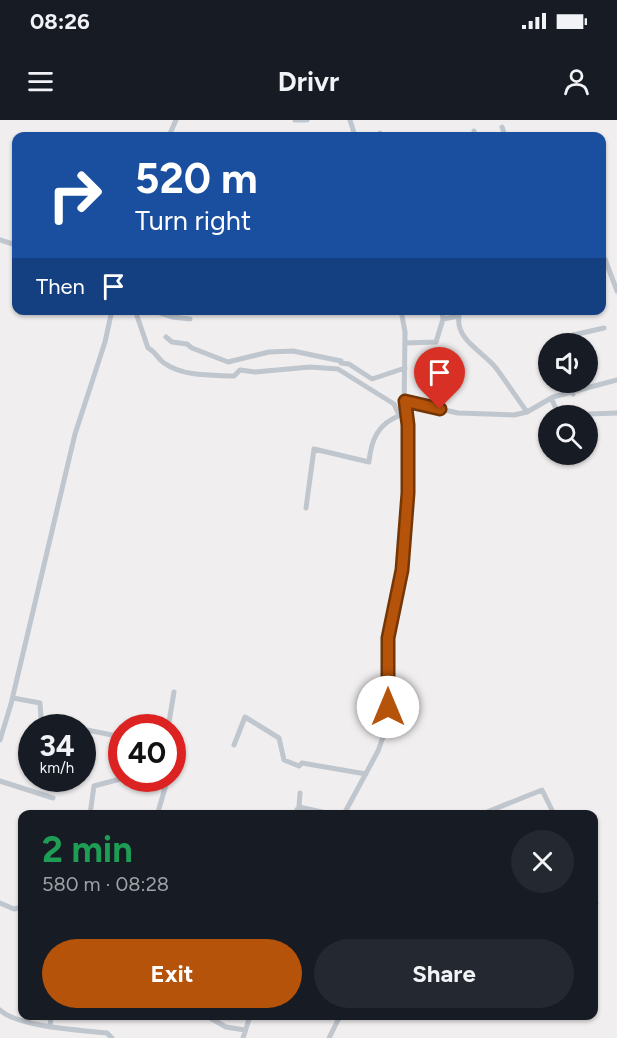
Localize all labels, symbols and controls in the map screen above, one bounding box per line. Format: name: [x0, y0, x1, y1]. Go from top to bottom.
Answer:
text: 08:26: [30, 8, 90, 35]
icon: menu: [24, 65, 57, 98]
text: Drivr: [278, 65, 339, 98]
icon: person: [560, 65, 593, 98]
text: 520 m: [135, 153, 258, 204]
icon: right: [36, 156, 114, 234]
text: Turn right: [135, 204, 251, 237]
icon: arrive: [97, 270, 130, 303]
text: Then: [36, 273, 85, 300]
map controls: [538, 333, 598, 465]
button: sound: [538, 333, 598, 393]
pin: [414, 347, 465, 409]
icon: arrive: [423, 356, 456, 389]
button: search: [538, 405, 598, 465]
position arrow: [356, 675, 420, 739]
speed limit sign: 40: [108, 714, 186, 792]
text: 34: [39, 727, 75, 764]
text: km/h: [40, 759, 74, 777]
text: 2 min: [42, 828, 133, 871]
button: close: [511, 830, 574, 893]
text: 580 m · 08:28: [42, 872, 169, 896]
button: Exit: [42, 939, 302, 1008]
button: Share: [314, 939, 574, 1008]

